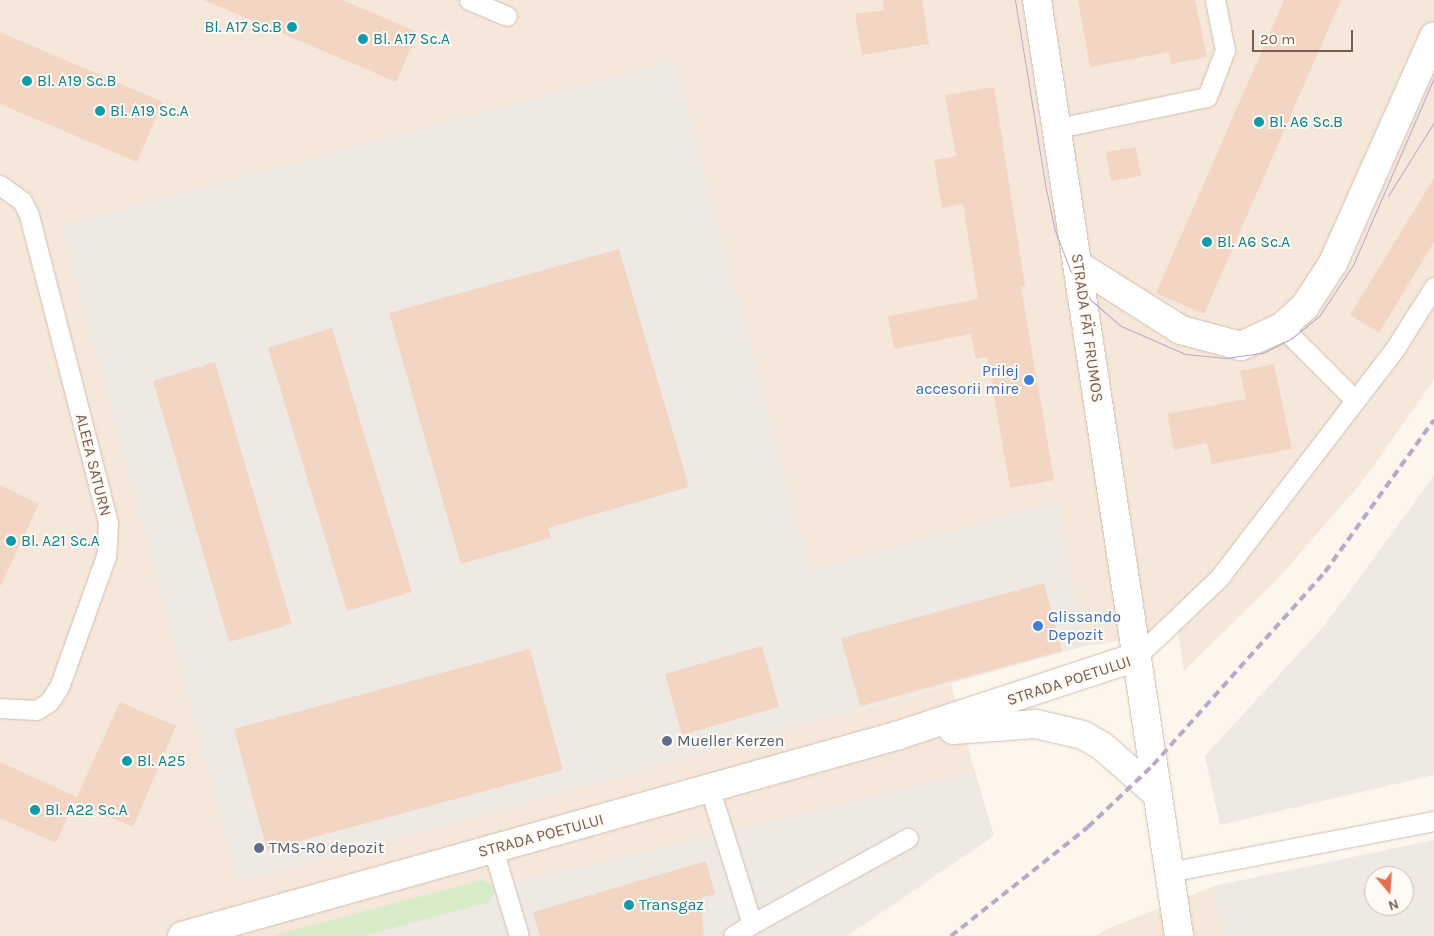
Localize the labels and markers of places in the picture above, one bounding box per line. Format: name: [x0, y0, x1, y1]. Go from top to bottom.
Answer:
place label: Bl. A17 Sc.B: [204, 17, 282, 37]
marker: Bl. A17 Sc.B: [286, 21, 298, 33]
place label: Bl. A17 Sc.A: [373, 29, 450, 49]
marker: Bl. A17 Sc.A: [357, 33, 369, 45]
place label: Bl. A19 Sc.B: [37, 71, 116, 91]
marker: Bl. A19 Sc.B: [21, 75, 33, 87]
place label: Bl. A19 Sc.A: [110, 101, 189, 121]
marker: Bl. A19 Sc.A: [94, 105, 106, 117]
place label: Bl. A6 Sc.B: [1269, 112, 1343, 132]
marker: Bl. A6 Sc.B: [1253, 116, 1265, 128]
place label: Bl. A6 Sc.A: [1217, 232, 1290, 252]
marker: Bl. A6 Sc.A: [1201, 236, 1213, 248]
place label: Prilej accesorii mire: [915, 361, 1019, 399]
marker: Prilej accesorii mire: [1023, 374, 1035, 386]
place label: Bl. A21 Sc.A: [21, 531, 100, 551]
marker: Bl. A21 Sc.A: [5, 535, 17, 547]
place label: Glissando Depozit: [1048, 607, 1121, 645]
marker: Glissando Depozit: [1032, 620, 1044, 632]
place label: Mueller Kerzen: [677, 731, 784, 751]
marker: Mueller Kerzen: [661, 735, 673, 747]
place label: Bl. A25: [137, 751, 186, 771]
marker: Bl. A25: [121, 755, 133, 767]
place label: Bl. A22 Sc.A: [45, 800, 128, 820]
marker: Bl. A22 Sc.A: [29, 804, 41, 816]
place label: TMS-RO depozit: [269, 838, 384, 858]
marker: TMS-RO depozit: [253, 842, 265, 854]
place label: Transgaz: [639, 895, 704, 915]
marker: Transgaz: [623, 899, 635, 911]

